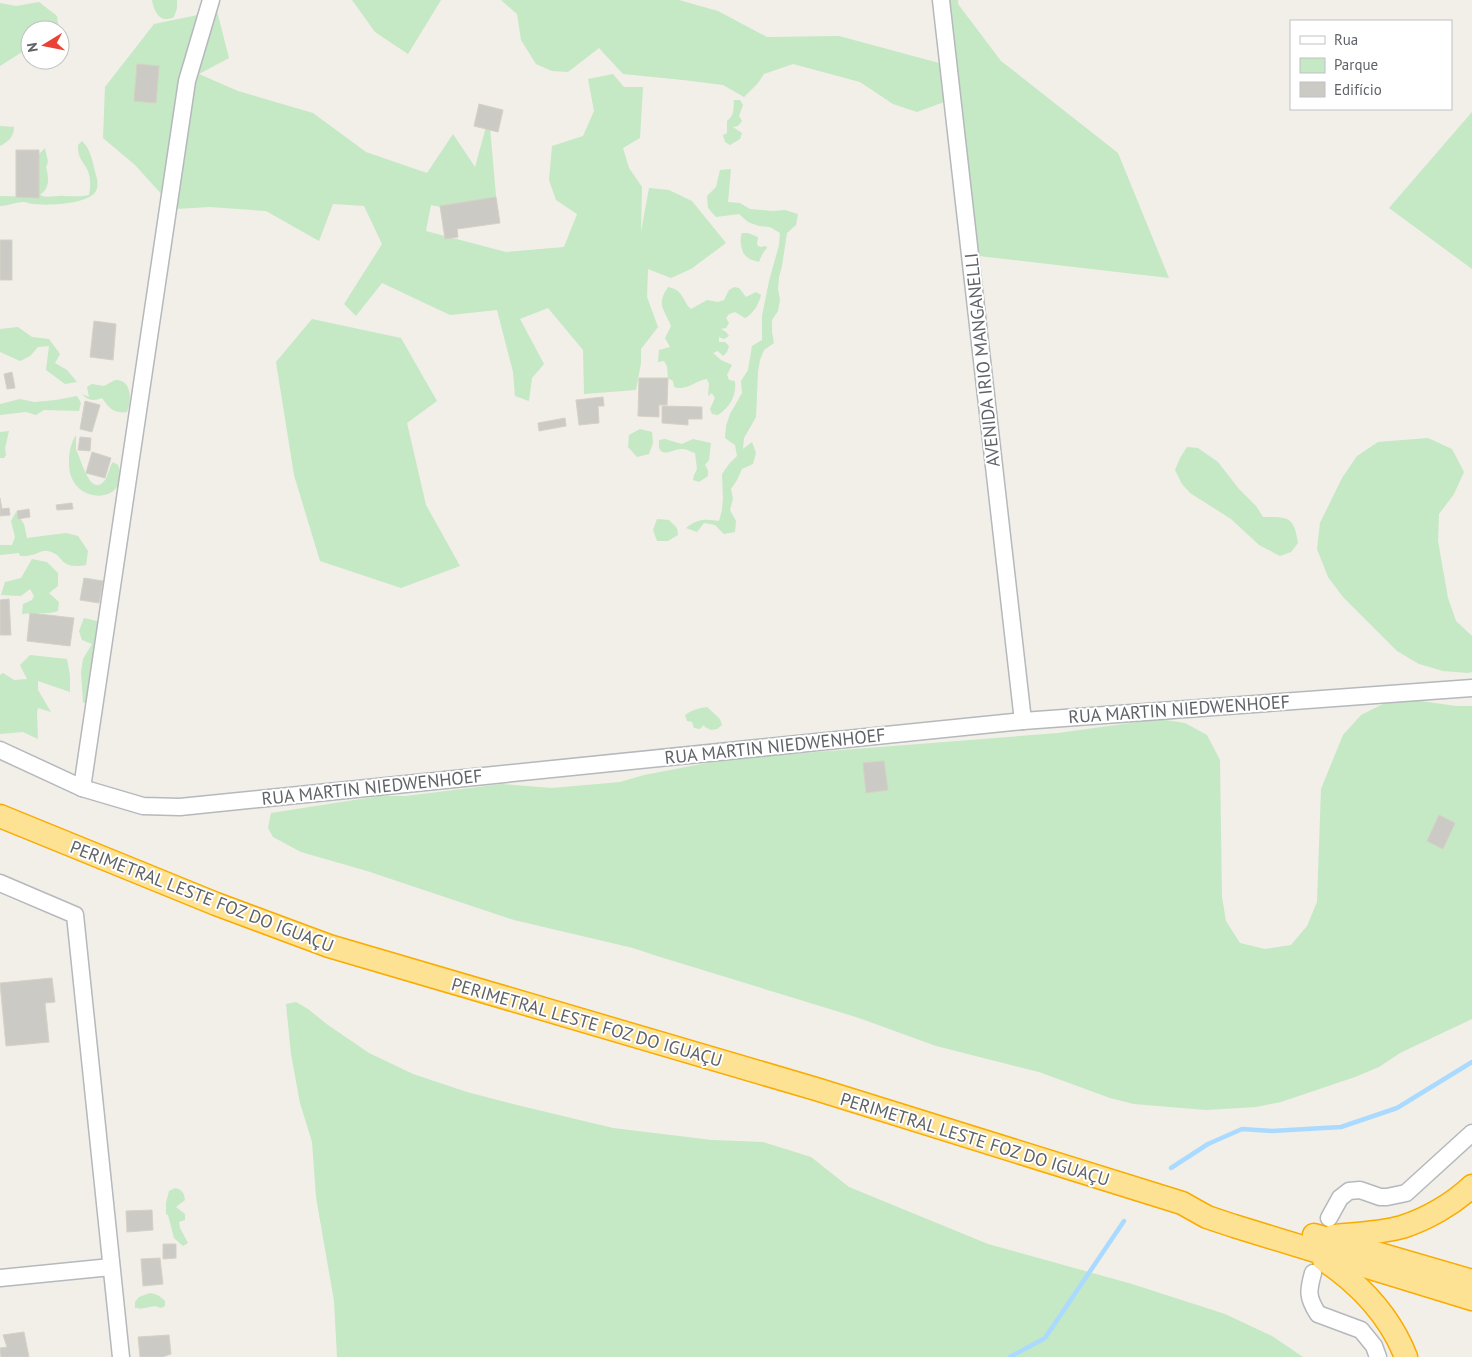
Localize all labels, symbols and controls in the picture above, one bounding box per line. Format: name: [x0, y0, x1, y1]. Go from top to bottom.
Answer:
north arrow: [20, 20, 70, 70]
legend: [1290, 20, 1452, 110]
text: Rua: [1334, 30, 1358, 49]
text: N: [23, 41, 42, 53]
text: Parque: [1334, 55, 1378, 74]
text: Edifício: [1334, 80, 1382, 99]
street label: AVENIDA IRIO MANGANELLI: [959, 252, 1005, 468]
street label: RUA MARTIN NIEDWENHOEF: [1067, 690, 1291, 728]
street label: RUA MARTIN NIEDWENHOEF: [663, 723, 887, 769]
street label: RUA MARTIN NIEDWENHOEF: [260, 764, 484, 810]
street label: PERIMETRAL LESTE FOZ DO IGUAÇU: [67, 835, 337, 957]
street label: PERIMETRAL LESTE FOZ DO IGUAÇU: [449, 972, 725, 1072]
street label: PERIMETRAL LESTE FOZ DO IGUAÇU: [837, 1087, 1113, 1191]

